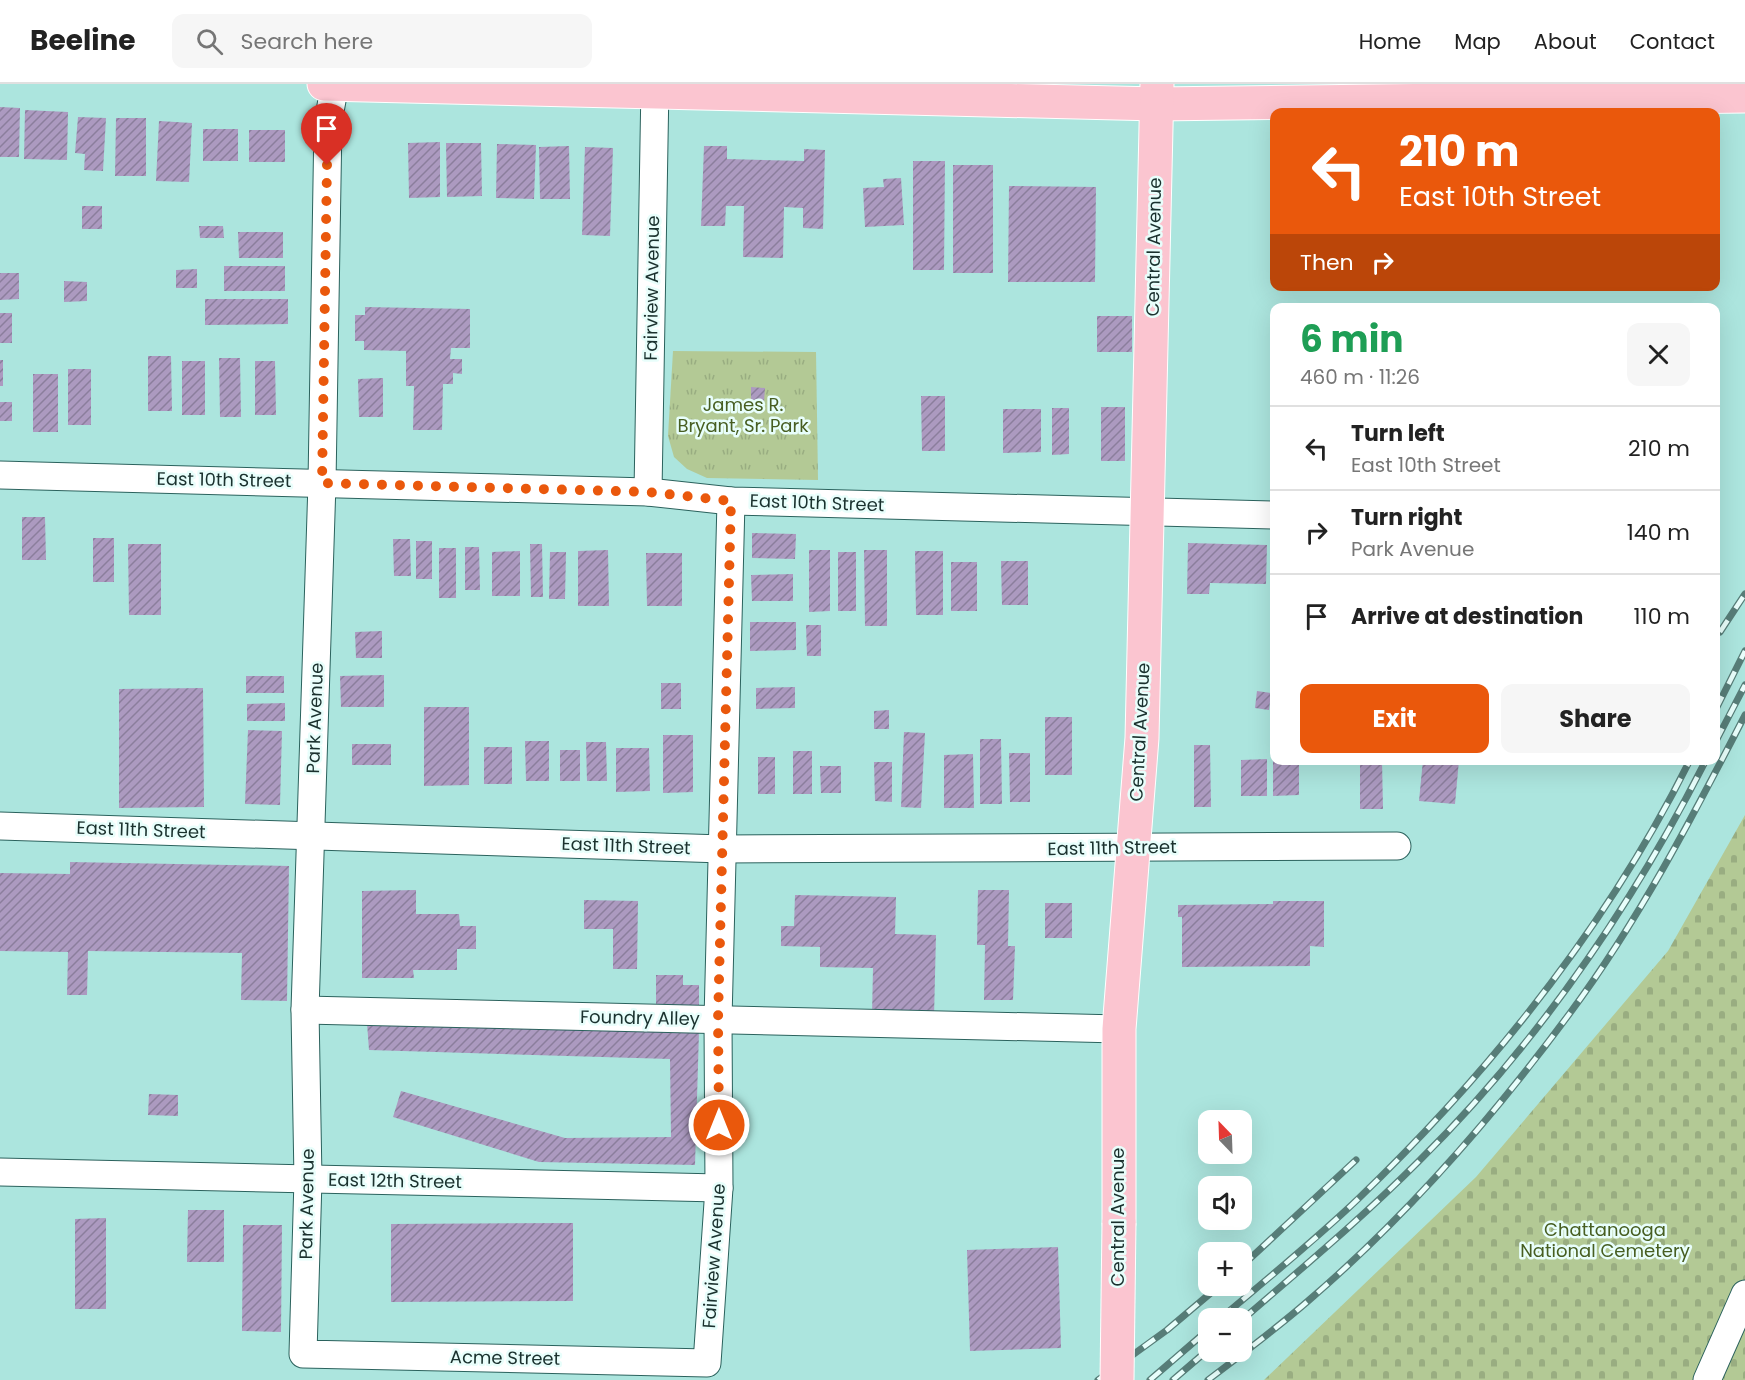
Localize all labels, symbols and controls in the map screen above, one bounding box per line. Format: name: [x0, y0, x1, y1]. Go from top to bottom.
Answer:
search box: [172, 14, 592, 68]
text: Beeline: [30, 21, 136, 60]
icon: search: [193, 25, 226, 58]
text: Search here: [241, 26, 373, 57]
text: Home: [1359, 27, 1421, 56]
text: Map: [1454, 27, 1501, 56]
text: About: [1534, 27, 1597, 56]
text: Contact: [1630, 27, 1715, 56]
pin: [301, 103, 352, 165]
icon: arrive: [310, 112, 343, 145]
text: 210 m: [1399, 122, 1520, 181]
icon: left: [1300, 132, 1378, 210]
street label: Central Avenue: [1140, 177, 1167, 317]
text: East 10th Street: [1399, 178, 1601, 215]
street label: Fairview Avenue: [638, 215, 665, 361]
icon: right: [1366, 246, 1399, 279]
text: Then: [1300, 247, 1354, 278]
text: 6 min: [1300, 314, 1404, 365]
button: close: [1627, 323, 1690, 386]
text: 460 m · 11:26: [1300, 363, 1420, 391]
park label: James R. Bryant, Sr. Park: [678, 392, 809, 438]
text: Turn left: [1351, 418, 1445, 449]
icon: left: [1300, 432, 1333, 465]
text: 210 m: [1628, 433, 1690, 464]
text: East 10th Street: [1351, 451, 1501, 479]
street label: East 10th Street: [156, 466, 292, 493]
street label: East 10th Street: [749, 488, 885, 517]
text: Turn right: [1351, 502, 1462, 533]
icon: right: [1300, 516, 1333, 549]
text: 140 m: [1627, 517, 1690, 548]
text: Park Avenue: [1351, 535, 1474, 563]
icon: arrive: [1300, 600, 1333, 633]
text: Arrive at destination: [1351, 601, 1583, 632]
text: 110 m: [1634, 601, 1690, 632]
street label: Park Avenue: [300, 662, 329, 774]
street label: Central Avenue: [1123, 662, 1156, 802]
button: Exit: [1300, 684, 1489, 753]
button: Share: [1501, 684, 1690, 753]
street label: East 11th Street: [76, 815, 206, 844]
street label: East 11th Street: [561, 831, 691, 860]
street label: East 11th Street: [1047, 834, 1177, 861]
street label: Foundry Alley: [580, 1004, 700, 1031]
position arrow: [687, 1093, 751, 1157]
north arrow: [1198, 1110, 1252, 1164]
map controls: [1198, 1110, 1252, 1362]
street label: Park Avenue: [293, 1148, 320, 1260]
street label: Central Avenue: [1105, 1148, 1130, 1286]
street label: East 12th Street: [328, 1167, 462, 1194]
button: sound: [1198, 1176, 1252, 1230]
street label: Fairview Avenue: [696, 1183, 731, 1329]
park label: Chattanooga National Cemetery: [1520, 1217, 1690, 1263]
button: +: [1198, 1242, 1252, 1296]
button: −: [1198, 1308, 1252, 1362]
street label: Acme Street: [450, 1344, 560, 1371]

